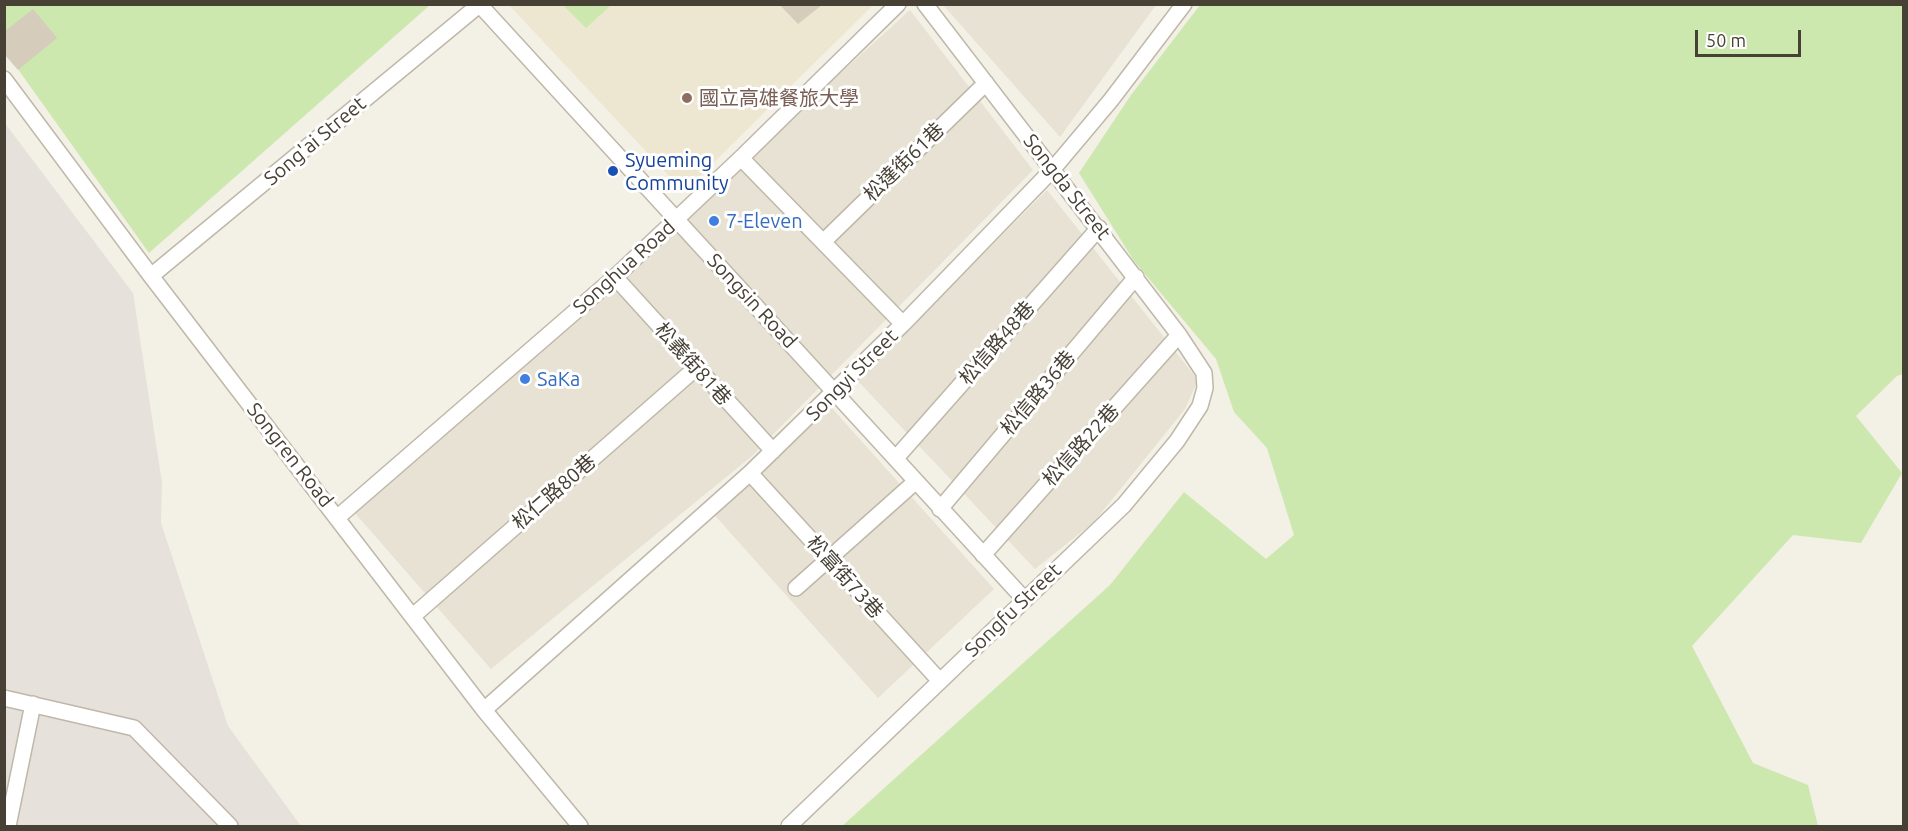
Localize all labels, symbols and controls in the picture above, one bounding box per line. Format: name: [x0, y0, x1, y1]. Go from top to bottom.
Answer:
scale bar: [1698, 18, 1804, 56]
text: 50 m: [1706, 30, 1746, 50]
place label: 國立高雄餐旅大學: [699, 86, 859, 110]
street label: Song'ai Street: [259, 91, 371, 191]
marker: 國立高雄餐旅大學: [680, 91, 694, 105]
street label: 松達街61巷: [859, 118, 949, 206]
street label: Songda Street: [1018, 129, 1116, 245]
place label: Syueming Community: [625, 148, 729, 195]
marker: Syueming Community: [606, 164, 620, 178]
place label: 7-Eleven: [726, 209, 803, 233]
marker: 7-Eleven: [707, 214, 721, 228]
street label: Songhua Road: [568, 215, 680, 319]
street label: Songsin Road: [702, 249, 802, 353]
street label: 松信路48巷: [954, 296, 1040, 390]
street label: 松義街81巷: [650, 318, 736, 410]
street label: Songyi Street: [801, 324, 903, 426]
street label: 松信路36巷: [996, 346, 1080, 440]
place label: SaKa: [537, 367, 580, 391]
marker: SaKa: [518, 372, 532, 386]
street label: Songren Road: [242, 398, 338, 512]
street label: 松信路22巷: [1038, 399, 1124, 491]
street label: 松仁路80巷: [507, 449, 601, 535]
street label: 松富街73巷: [802, 531, 888, 623]
street label: Songfu Street: [960, 558, 1066, 662]

